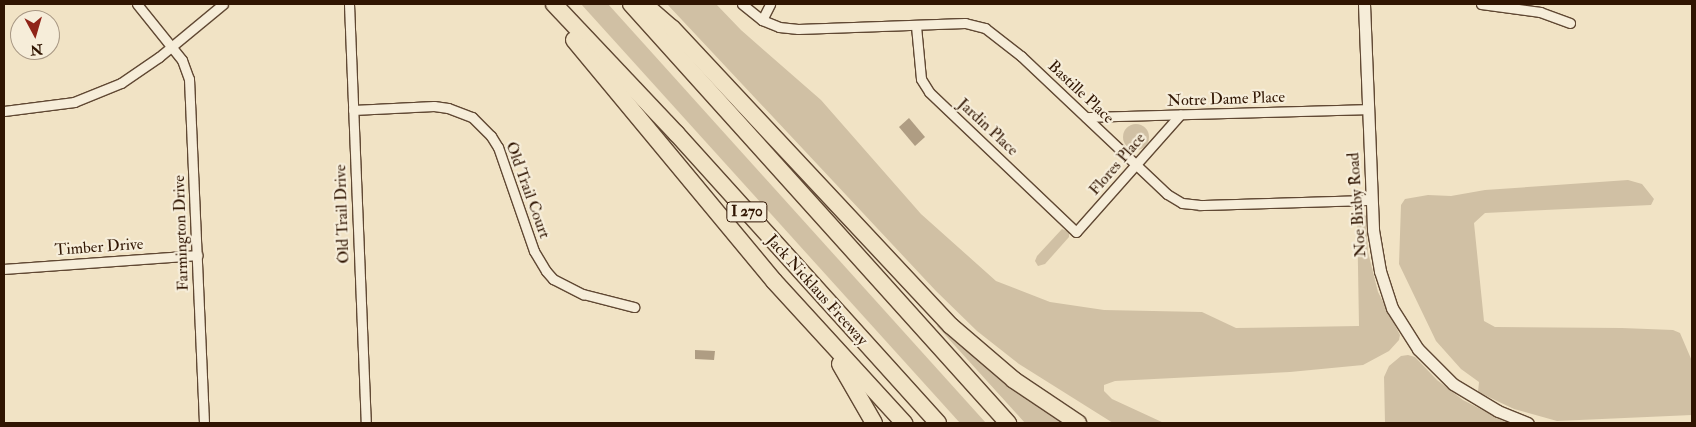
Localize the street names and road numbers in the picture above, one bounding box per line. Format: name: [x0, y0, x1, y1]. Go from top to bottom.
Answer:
street label: Bastille Place: [1044, 57, 1118, 127]
street label: Notre Dame Place: [1167, 87, 1285, 111]
street label: Jardin Place: [954, 94, 1022, 160]
street label: Flores Place: [1085, 129, 1149, 199]
street label: Old Trail Court: [502, 139, 554, 241]
street label: Noe Bixby Road: [1344, 152, 1370, 258]
street label: Old Trail Drive: [331, 164, 353, 264]
street label: Farmington Drive: [169, 175, 193, 291]
road number: I 270: [726, 200, 768, 224]
street label: Jack Nicklaus Freeway: [762, 231, 872, 349]
street label: Timber Drive: [54, 234, 144, 260]

